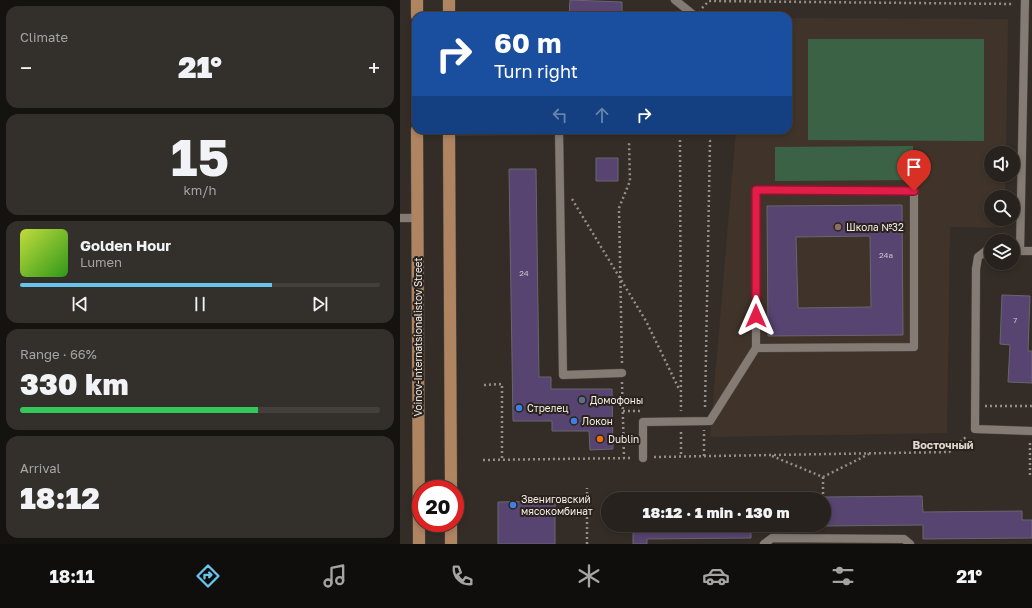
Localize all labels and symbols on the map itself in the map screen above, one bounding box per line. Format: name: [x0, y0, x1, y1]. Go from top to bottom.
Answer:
pin: [897, 150, 931, 191]
place label: Школа №32: [846, 221, 904, 233]
marker: Школа №32: [833, 222, 843, 232]
house number: 24а: [879, 250, 893, 260]
street label: Voinov-Internatsionalistov Street: [412, 258, 424, 416]
house number: 24: [519, 268, 529, 278]
position arrow: [735, 295, 777, 337]
house number: 7: [1013, 315, 1017, 325]
place label: Домофоны: [590, 394, 643, 406]
marker: Домофоны: [577, 395, 587, 405]
place label: Стрелец: [527, 402, 568, 414]
marker: Стрелец: [514, 403, 524, 413]
place label: Локон: [582, 415, 613, 427]
marker: Локон: [569, 416, 579, 426]
place label: Dublin: [608, 433, 639, 445]
marker: Dublin: [595, 434, 605, 444]
district label: Восточный: [912, 438, 974, 451]
speed limit sign: 20: [412, 480, 464, 532]
place label: Звениговский мясокомбинат: [521, 493, 593, 517]
marker: Звениговский мясокомбинат: [508, 500, 518, 510]

